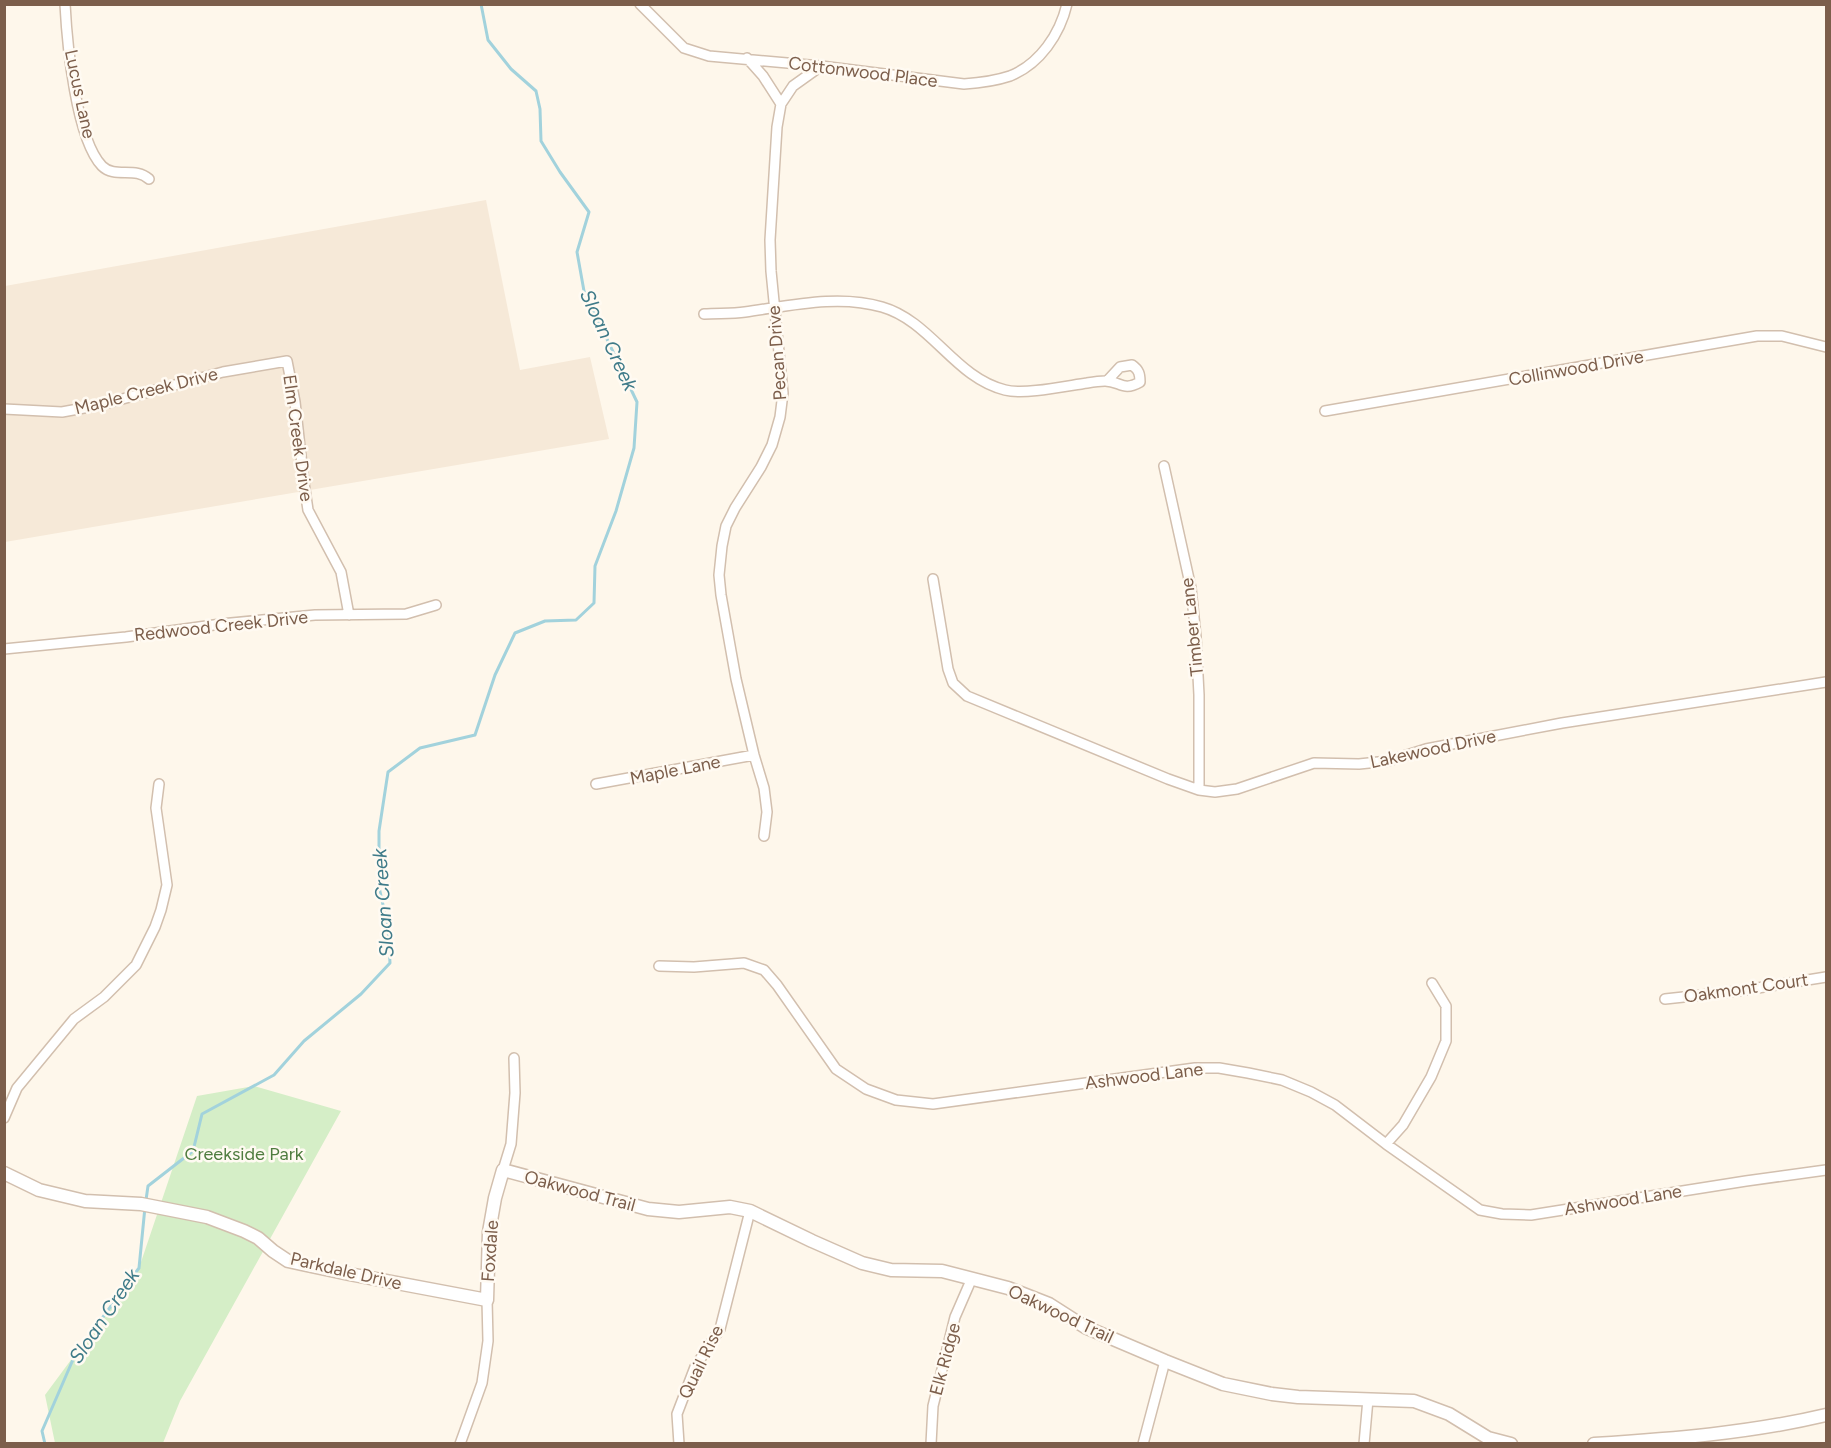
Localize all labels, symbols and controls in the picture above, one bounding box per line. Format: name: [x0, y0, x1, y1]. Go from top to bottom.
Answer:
street label: Lucus Lane: [60, 47, 100, 141]
street label: Cottonwood Place: [787, 52, 939, 92]
water label: Sloan Creek: [575, 286, 643, 396]
street label: Pecan Drive: [763, 305, 791, 401]
street label: Collinwood Drive: [1507, 345, 1645, 391]
street label: Maple Creek Drive: [72, 363, 220, 419]
street label: Elm Creek Drive: [278, 373, 318, 503]
street label: Timber Lane: [1176, 577, 1208, 677]
street label: Redwood Creek Drive: [133, 606, 309, 646]
street label: Lakewood Drive: [1368, 725, 1498, 773]
street label: Maple Lane: [628, 750, 722, 790]
water label: Sloan Creek: [367, 846, 399, 958]
street label: Oakmont Court: [1682, 968, 1810, 1008]
street label: Ashwood Lane: [1084, 1058, 1204, 1094]
park label: Creekside Park: [184, 1143, 304, 1165]
street label: Oakwood Trail: [522, 1166, 638, 1216]
street label: Ashwood Lane: [1563, 1180, 1683, 1220]
street label: Foxdale: [477, 1219, 503, 1283]
street label: Parkdale Drive: [288, 1248, 404, 1295]
water label: Sloan Creek: [64, 1263, 145, 1368]
street label: Oakwood Trail: [1005, 1280, 1117, 1348]
street label: Elk Ridge: [925, 1320, 965, 1398]
street label: Quail Rise: [674, 1321, 728, 1403]

